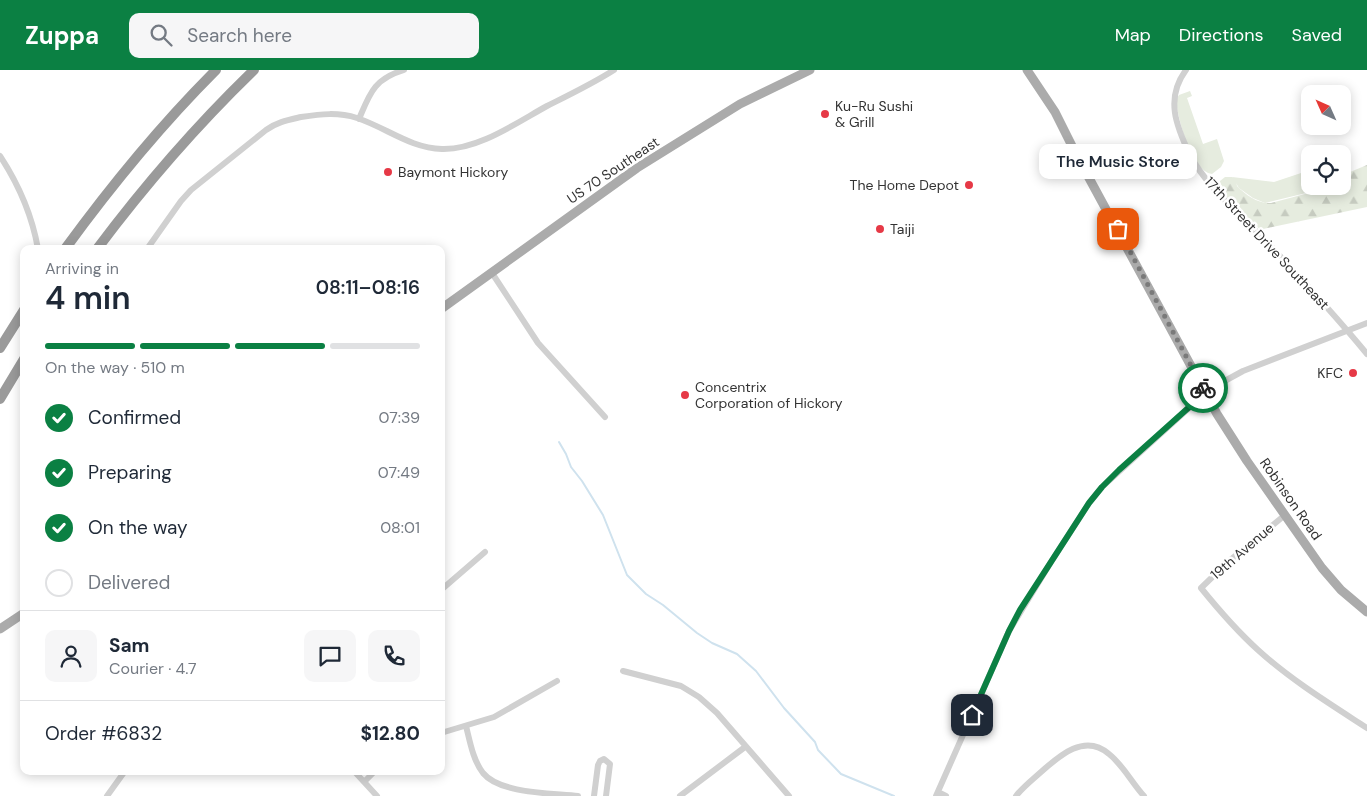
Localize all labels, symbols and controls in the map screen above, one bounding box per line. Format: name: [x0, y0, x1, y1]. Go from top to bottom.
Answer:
search box: [129, 13, 479, 58]
text: Zuppa: [25, 20, 99, 51]
icon: search: [147, 21, 175, 49]
text: Search here: [187, 23, 292, 48]
text: Map: [1115, 23, 1151, 47]
text: Directions: [1179, 23, 1264, 47]
text: Saved: [1292, 23, 1342, 47]
north arrow: [1301, 85, 1351, 135]
map controls: [1301, 85, 1351, 195]
place label: Ku-Ru Sushi & Grill: [835, 97, 913, 131]
marker: Ku-Ru Sushi & Grill: [819, 108, 831, 120]
street label: US 70 Southeast: [563, 133, 663, 207]
callout: The Music Store: [1039, 144, 1197, 179]
button: locate: [1301, 145, 1351, 195]
text: The Music Store: [1056, 151, 1180, 172]
place label: Baymont Hickory: [398, 163, 509, 181]
marker: Baymont Hickory: [382, 166, 394, 178]
street label: 17th Street Drive Southeast: [1201, 173, 1333, 313]
place label: The Home Depot: [850, 176, 959, 194]
marker: The Home Depot: [963, 179, 975, 191]
pin: [1097, 208, 1139, 250]
icon: bag: [1104, 215, 1132, 243]
place label: Taiji: [890, 220, 915, 238]
marker: Taiji: [874, 223, 886, 235]
text: Arriving in: [45, 258, 119, 279]
text: 08:11–08:16: [316, 275, 420, 300]
text: 4 min: [45, 277, 131, 319]
text: On the way · 510 m: [45, 357, 185, 378]
courier: [1178, 363, 1228, 413]
place label: KFC: [1317, 364, 1343, 382]
marker: KFC: [1347, 367, 1359, 379]
icon: bike: [1189, 374, 1217, 402]
place label: Concentrix Corporation of Hickory: [695, 378, 843, 412]
marker: Concentrix Corporation of Hickory: [679, 389, 691, 401]
icon: check: [45, 404, 73, 432]
text: Confirmed: [88, 405, 181, 430]
text: 07:39: [378, 407, 420, 428]
street label: Robinson Road: [1256, 454, 1326, 544]
icon: check: [45, 459, 73, 487]
text: Preparing: [88, 460, 172, 485]
text: 07:49: [378, 462, 420, 483]
icon: check: [45, 514, 73, 542]
text: On the way: [88, 515, 188, 540]
text: 08:01: [380, 517, 420, 538]
street label: 19th Avenue: [1207, 519, 1277, 583]
text: Delivered: [88, 570, 170, 595]
button: person: [45, 630, 97, 682]
button: chat: [304, 630, 356, 682]
button: phone: [368, 630, 420, 682]
text: Sam: [109, 633, 150, 658]
text: Courier · 4.7: [109, 658, 197, 679]
pin: [951, 694, 993, 736]
icon: home: [958, 701, 986, 729]
text: Order #6832: [45, 721, 162, 746]
text: $12.80: [360, 721, 420, 746]

